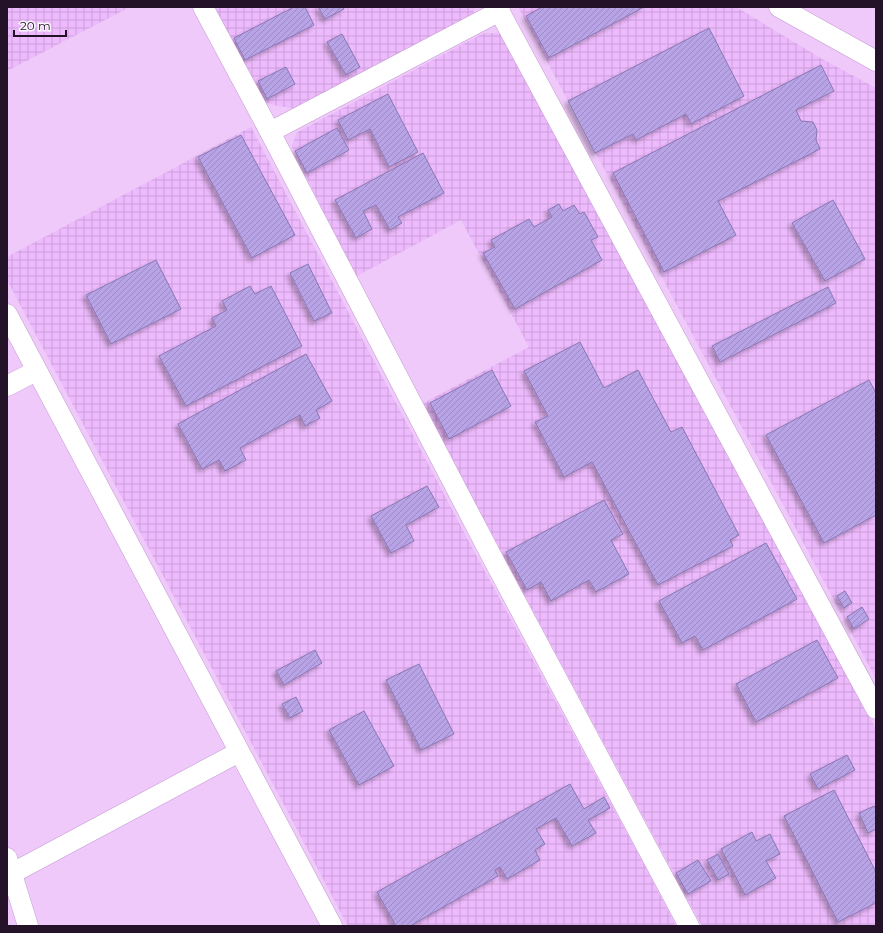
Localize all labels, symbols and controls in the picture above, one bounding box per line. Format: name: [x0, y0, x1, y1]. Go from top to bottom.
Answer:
scale bar: [14, 12, 66, 38]
text: 20 m: [20, 18, 51, 33]

